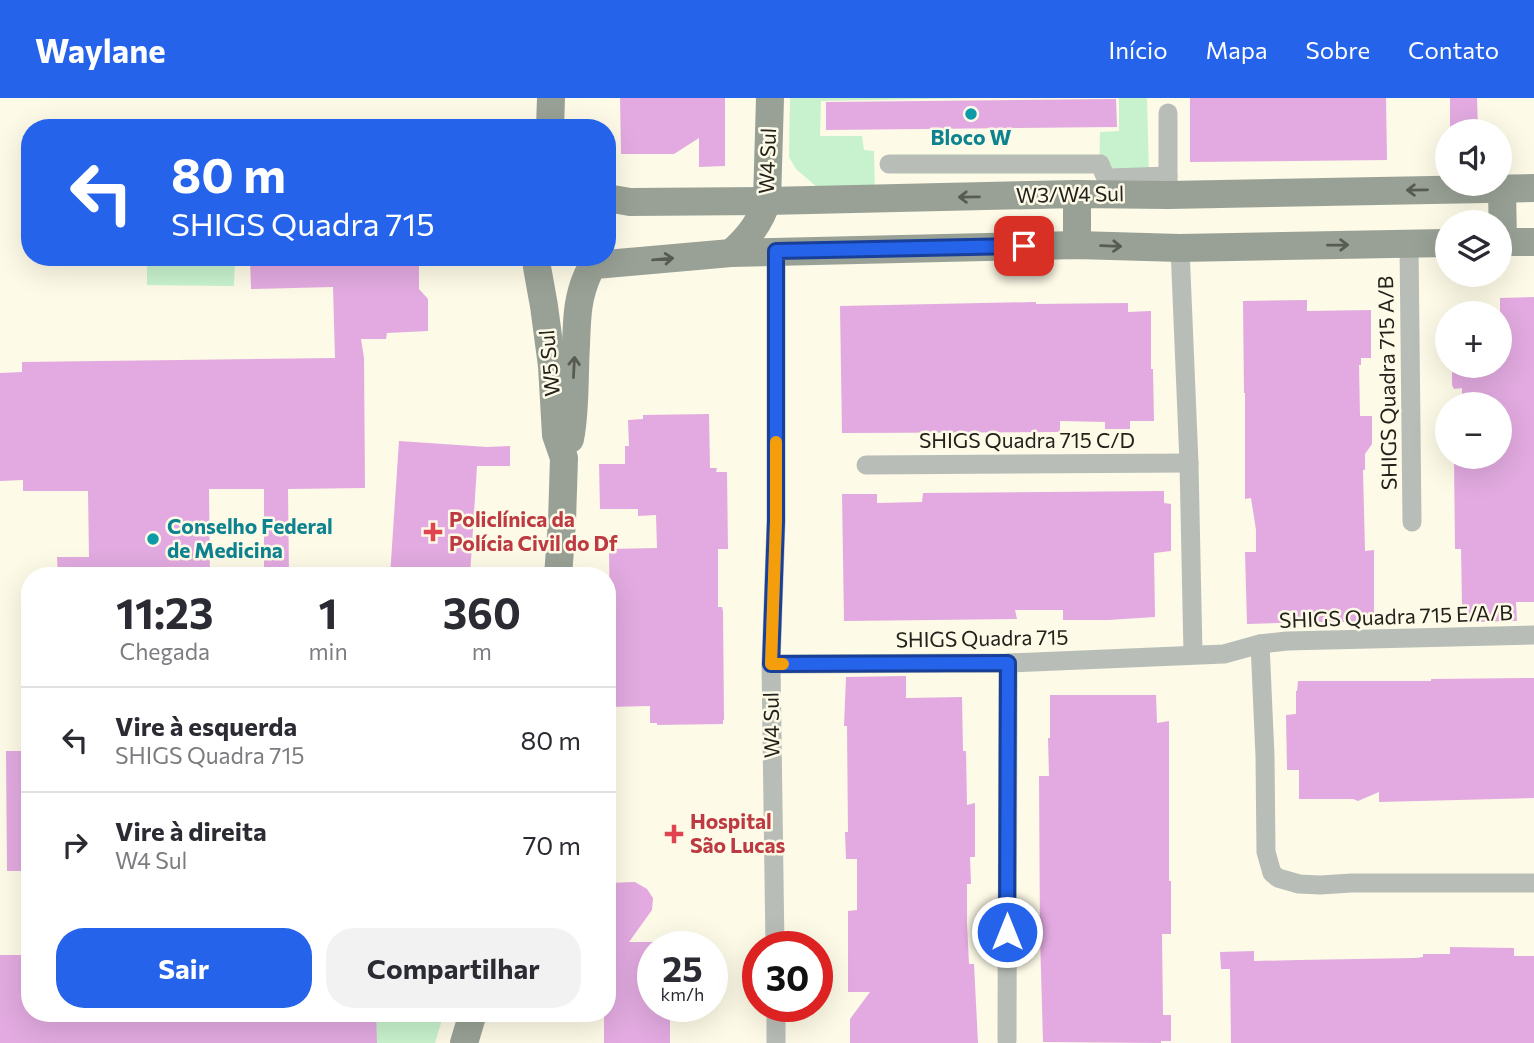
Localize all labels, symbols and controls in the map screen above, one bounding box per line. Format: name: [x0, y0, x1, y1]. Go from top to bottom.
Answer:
text: Waylane: [35, 29, 166, 70]
text: Início: [1109, 35, 1168, 64]
text: Mapa: [1206, 35, 1268, 64]
text: Sobre: [1306, 35, 1370, 64]
text: Contato: [1408, 35, 1499, 64]
marker: Bloco W: [963, 106, 979, 122]
map controls: [1435, 119, 1512, 469]
button: sound: [1435, 119, 1512, 196]
place label: Bloco W: [931, 124, 1011, 149]
street label: W4 Sul: [753, 127, 780, 194]
text: 80 m: [171, 143, 286, 203]
icon: left: [56, 147, 147, 238]
street label: W3/W4 Sul: [1016, 180, 1124, 207]
one-way arrow: [1406, 183, 1429, 196]
one-way arrow: [958, 190, 981, 204]
text: SHIGS Quadra 715: [171, 203, 435, 243]
button: layers: [1435, 210, 1512, 287]
pin: [994, 216, 1054, 276]
icon: arrive: [1005, 227, 1043, 265]
one-way arrow: [1326, 238, 1349, 252]
one-way arrow: [1099, 239, 1122, 252]
one-way arrow: [651, 252, 674, 265]
street label: SHIGS Quadra 715 A/B: [1372, 276, 1401, 490]
button: +: [1435, 301, 1512, 378]
street label: W5 Sul: [533, 329, 564, 397]
one-way arrow: [568, 356, 581, 379]
button: −: [1435, 392, 1512, 469]
street label: SHIGS Quadra 715 C/D: [919, 427, 1135, 452]
place label: Policlínica da Polícia Civil do Df: [449, 506, 618, 555]
place label: Conselho Federal de Medicina: [167, 513, 333, 562]
marker: Policlínica da Polícia Civil do Df: [423, 522, 443, 542]
marker: Conselho Federal de Medicina: [145, 531, 161, 547]
text: 11:23: [116, 586, 213, 638]
text: 1: [319, 586, 338, 638]
text: 360: [443, 586, 521, 638]
street label: SHIGS Quadra 715 E/A/B: [1279, 599, 1513, 632]
street label: SHIGS Quadra 715: [895, 623, 1069, 652]
text: Chegada: [119, 637, 210, 665]
text: min: [308, 637, 348, 665]
text: m: [472, 637, 492, 665]
street label: W4 Sul: [757, 692, 784, 758]
text: Vire à esquerda: [115, 710, 297, 741]
icon: left: [56, 721, 94, 759]
text: 80 m: [521, 724, 581, 755]
text: SHIGS Quadra 715: [115, 741, 304, 769]
place label: Hospital São Lucas: [690, 808, 786, 857]
text: Vire à direita: [115, 815, 267, 846]
marker: Hospital São Lucas: [664, 824, 684, 844]
icon: right: [56, 826, 94, 864]
text: 70 m: [523, 829, 581, 860]
text: W4 Sul: [115, 846, 187, 874]
position arrow: [970, 895, 1044, 969]
button: Sair: [56, 928, 312, 1008]
button: Compartilhar: [326, 928, 581, 1008]
speed limit sign: 30: [742, 931, 833, 1022]
text: 25: [662, 946, 703, 989]
text: km/h: [661, 983, 704, 1005]

